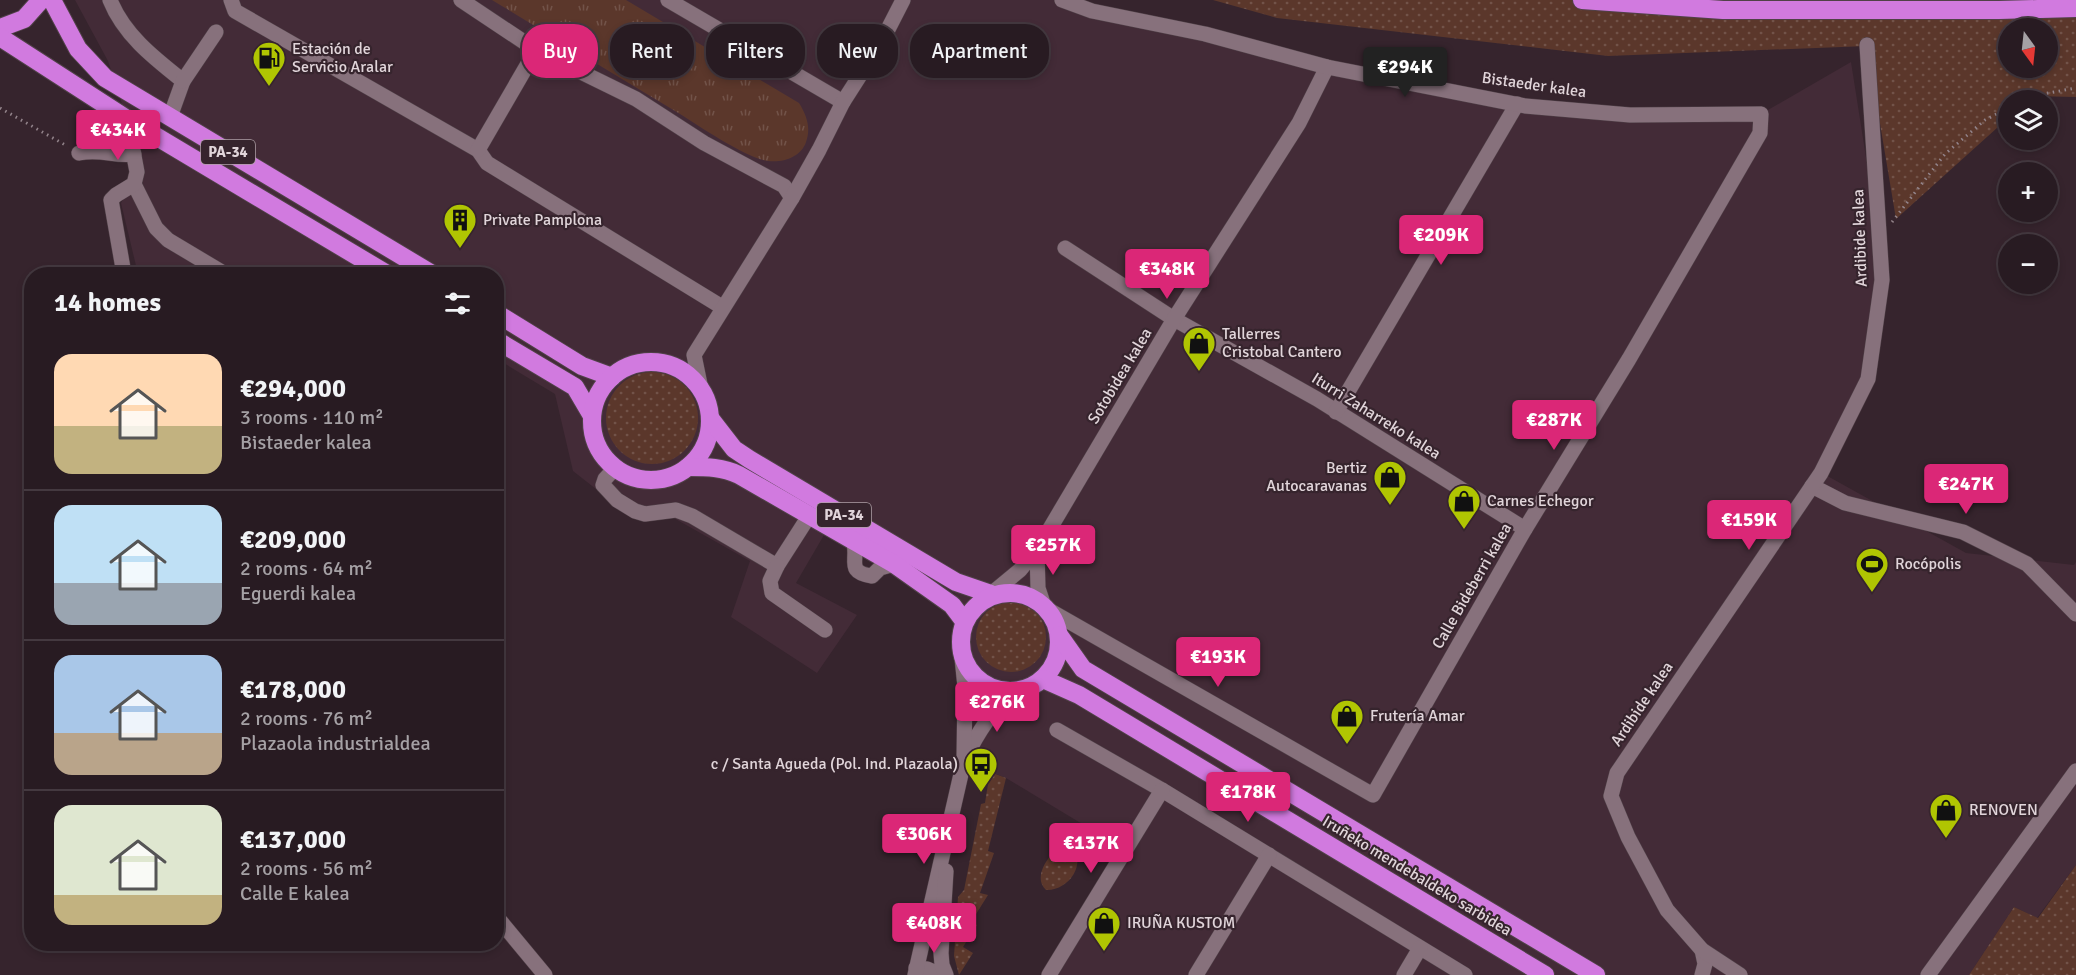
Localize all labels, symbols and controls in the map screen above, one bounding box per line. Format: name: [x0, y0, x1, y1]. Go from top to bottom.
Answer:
north arrow: [1998, 18, 2058, 78]
map controls: [1998, 18, 2058, 294]
chip: Buy: [522, 24, 598, 78]
chip: Rent: [610, 24, 694, 78]
chip: Filters: [706, 24, 805, 78]
chip: New: [817, 24, 898, 78]
chip: Apartment: [910, 24, 1049, 78]
place label: Estación de Servicio Aralar: [292, 39, 393, 77]
fuel station icon: Estación de Servicio Aralar: [251, 40, 287, 87]
pin: €294K: [1363, 47, 1447, 98]
text: €294K: [1377, 54, 1433, 79]
street label: Bistaeder kalea: [1480, 68, 1588, 102]
button: layers: [1998, 90, 2058, 150]
pin: €434K: [76, 110, 160, 161]
text: €434K: [90, 117, 146, 142]
road number: PA-34: [201, 140, 255, 164]
button: +: [1998, 162, 2058, 222]
street label: Ardibide kalea: [1848, 189, 1872, 287]
building icon: Private Pamplona: [442, 202, 478, 249]
place label: Private Pamplona: [483, 210, 602, 230]
pin: €209K: [1399, 215, 1483, 266]
text: €209K: [1413, 222, 1469, 247]
button: −: [1998, 234, 2058, 294]
pin: €348K: [1125, 249, 1209, 300]
text: €348K: [1139, 256, 1195, 281]
text: 14 homes: [54, 287, 161, 319]
icon: filters: [441, 287, 474, 320]
street label: Sotobidea kalea: [1083, 324, 1157, 428]
place label: Tallerres Cristobal Cantero: [1222, 324, 1342, 362]
shop icon: Tallerres Cristobal Cantero: [1181, 325, 1217, 372]
street label: Iturri Zaharreko kalea: [1308, 368, 1444, 464]
text: €294,000: [240, 373, 346, 405]
icon: home: [102, 378, 174, 450]
pin: €287K: [1512, 400, 1596, 451]
text: 3 rooms · 110 m²: [240, 405, 384, 430]
text: €287K: [1526, 407, 1582, 432]
text: Bistaeder kalea: [240, 430, 372, 455]
place label: Bertiz Autocaravanas: [1266, 458, 1367, 496]
shop icon: Bertiz Autocaravanas: [1372, 459, 1408, 506]
pin: €247K: [1924, 464, 2008, 515]
text: €247K: [1938, 471, 1994, 496]
shop icon: Carnes Echegor: [1446, 483, 1482, 530]
place label: Carnes Echegor: [1487, 491, 1594, 511]
pin: €159K: [1707, 500, 1791, 551]
road number: PA-34: [817, 503, 871, 527]
text: €159K: [1721, 507, 1777, 532]
street label: Calle Bideberri kalea: [1428, 520, 1516, 652]
text: €209,000: [240, 524, 346, 556]
pin: €257K: [1011, 525, 1095, 576]
icon: home: [102, 529, 174, 601]
text: €257K: [1025, 532, 1081, 557]
sports icon: Rocópolis: [1854, 546, 1890, 593]
place label: Rocópolis: [1895, 554, 1961, 574]
text: 2 rooms · 64 m²: [240, 556, 373, 581]
text: Eguerdi kalea: [240, 581, 356, 606]
pin: €193K: [1176, 637, 1260, 688]
text: €193K: [1190, 644, 1246, 669]
street label: Ardibide kalea: [1606, 658, 1678, 750]
text: €178,000: [240, 674, 346, 706]
icon: home: [102, 679, 174, 751]
pin: €276K: [955, 682, 1039, 733]
text: €276K: [969, 689, 1025, 714]
shop icon: Frutería Amar: [1329, 698, 1365, 745]
text: 2 rooms · 76 m²: [240, 706, 373, 731]
place label: Frutería Amar: [1370, 706, 1465, 726]
text: Plazaola industrialdea: [240, 731, 431, 756]
bus stop icon: c / Santa Agueda (Pol. Ind. Plazaola): [963, 746, 999, 793]
place label: c / Santa Agueda (Pol. Ind. Plazaola): [711, 754, 958, 774]
pin: €178K: [1206, 772, 1290, 823]
text: €178K: [1220, 779, 1276, 804]
shop icon: RENOVEN: [1928, 792, 1964, 839]
place label: RENOVEN: [1969, 800, 2038, 820]
street label: Iruñeko mendebaldeko sarbidea: [1319, 812, 1515, 940]
pin: €306K: [882, 814, 966, 865]
text: €306K: [896, 821, 952, 846]
pin: €137K: [1049, 823, 1133, 874]
text: €137,000: [240, 824, 346, 856]
icon: home: [102, 829, 174, 901]
text: €137K: [1063, 830, 1119, 855]
text: 2 rooms · 56 m²: [240, 856, 373, 881]
text: Calle E kalea: [240, 881, 350, 906]
pin: €408K: [892, 903, 976, 954]
shop icon: IRUÑA KUSTOM: [1086, 905, 1122, 952]
text: €408K: [906, 910, 962, 935]
place label: IRUÑA KUSTOM: [1127, 913, 1235, 933]

